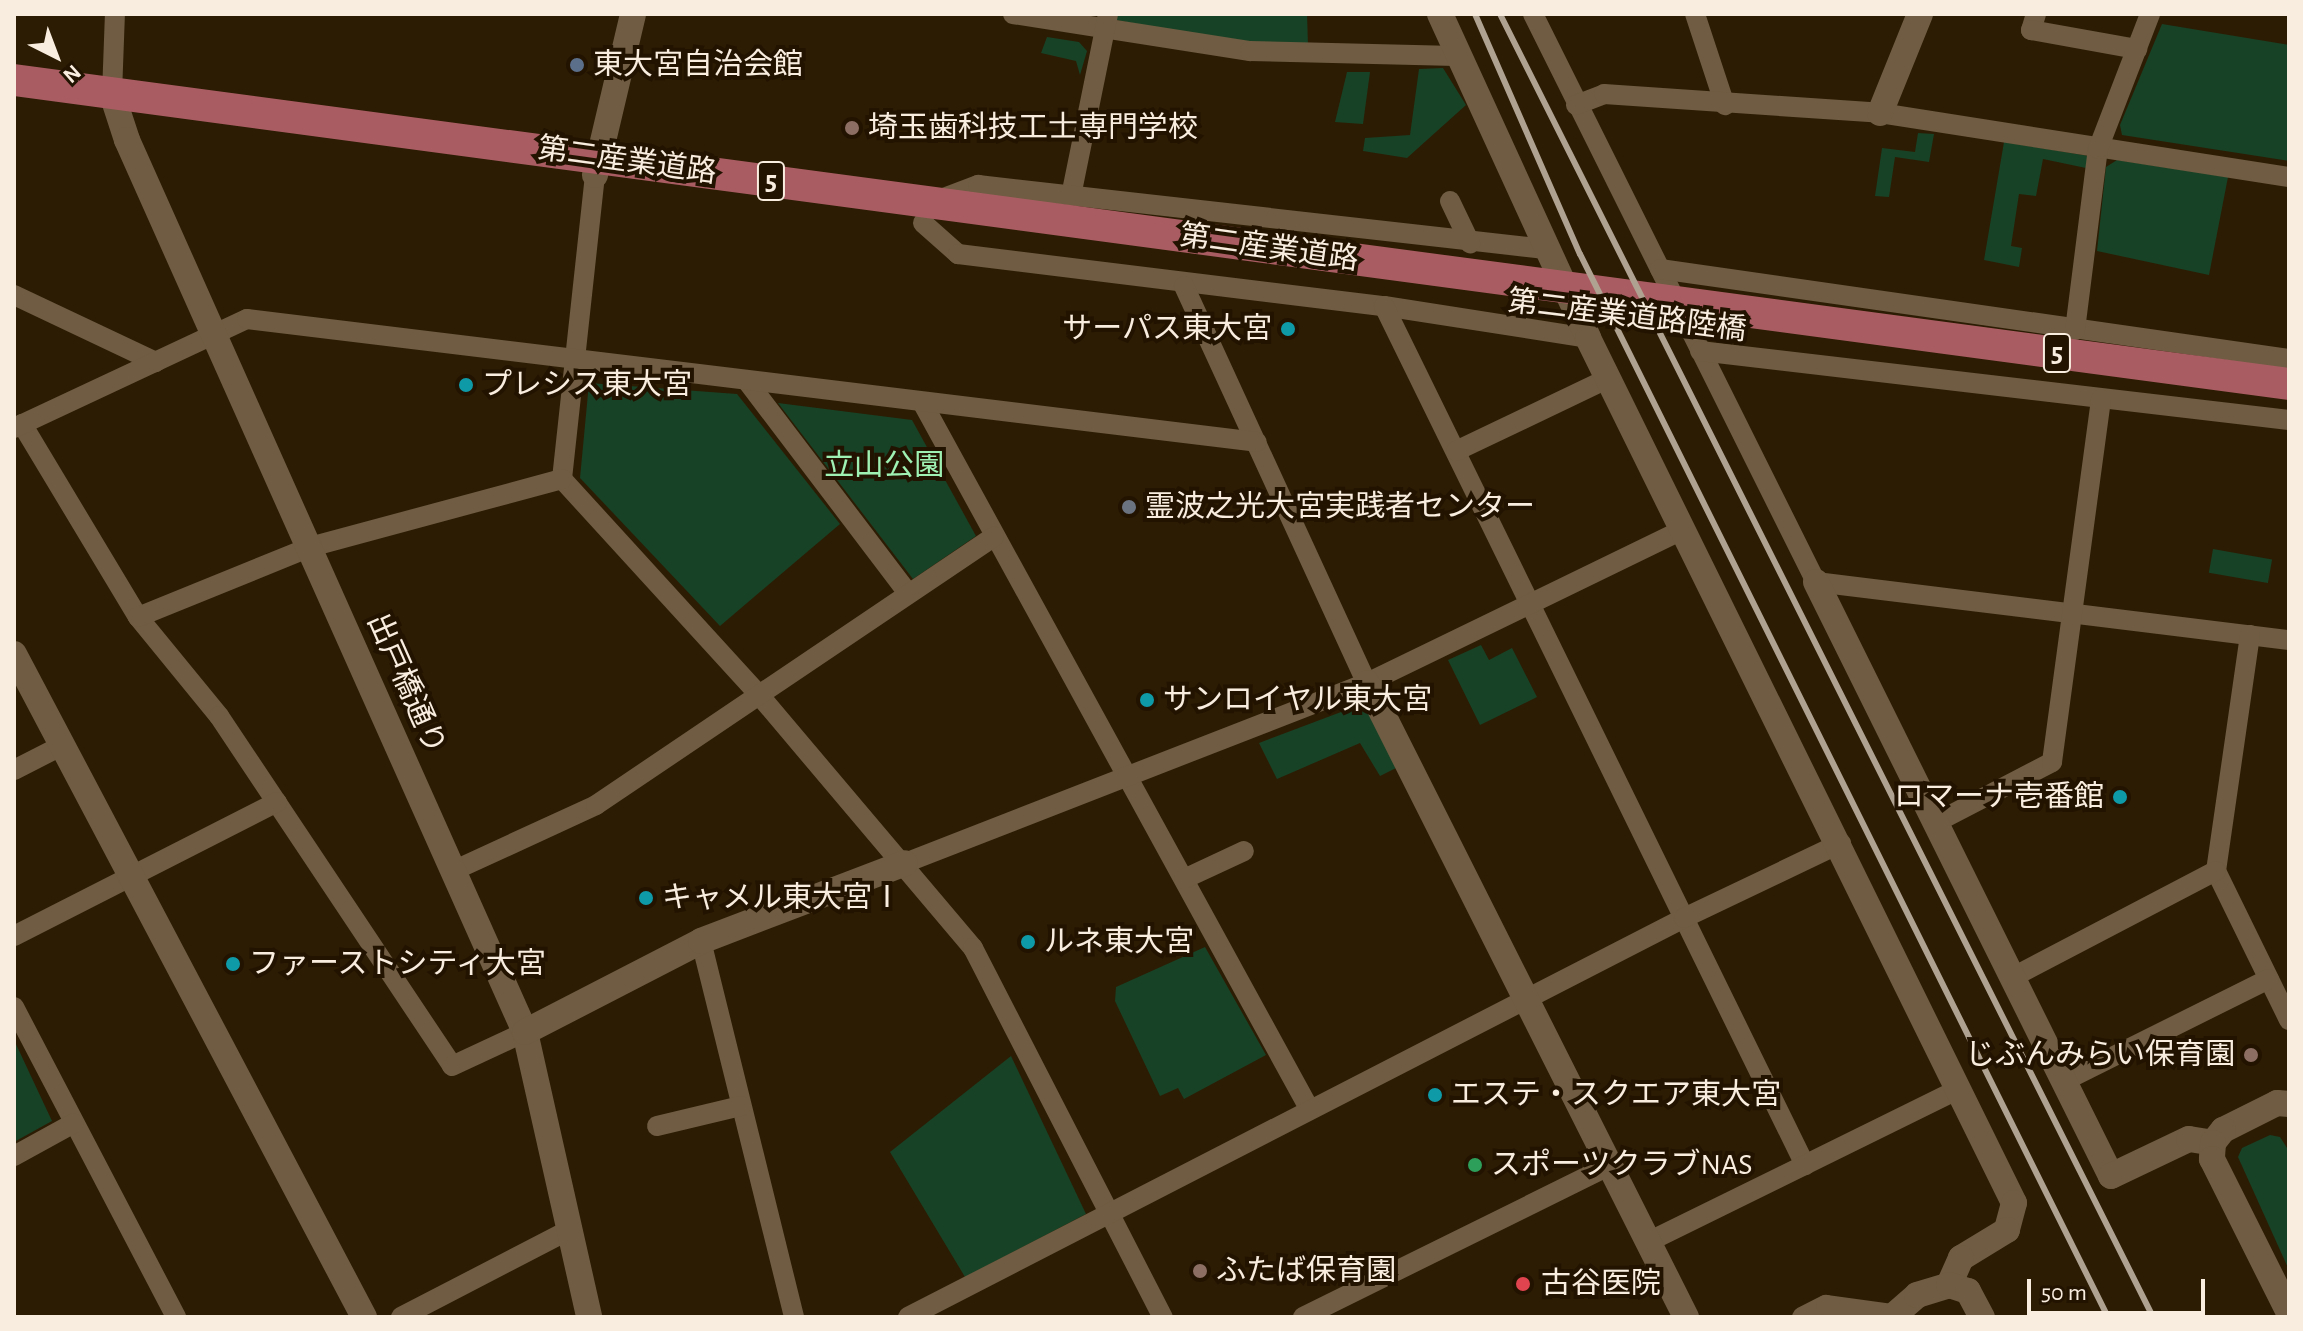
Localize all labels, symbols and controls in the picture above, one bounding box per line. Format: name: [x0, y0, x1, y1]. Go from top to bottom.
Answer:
north arrow: [16, 16, 96, 96]
place label: 東大宮自治会館: [593, 47, 803, 83]
marker: 東大宮自治会館: [568, 56, 586, 74]
text: N: [59, 61, 85, 87]
place label: 埼玉歯科技工士専門学校: [868, 110, 1198, 146]
marker: 埼玉歯科技工士専門学校: [843, 119, 861, 137]
street label: 第二産業道路: [535, 131, 719, 191]
road number: 5: [755, 157, 787, 205]
street label: 第二産業道路: [1177, 218, 1361, 278]
street label: 第二産業道路陸橋: [1506, 284, 1748, 348]
place label: サーパス東大宮: [1062, 311, 1272, 347]
marker: サーパス東大宮: [1279, 320, 1297, 338]
road number: 5: [2041, 329, 2073, 377]
place label: プレシス東大宮: [482, 367, 692, 403]
marker: プレシス東大宮: [457, 376, 475, 394]
park label: 立山公園: [824, 448, 944, 484]
place label: 霊波之光大宮実践者センター: [1145, 489, 1535, 525]
marker: 霊波之光大宮実践者センター: [1120, 498, 1138, 516]
street label: 出戸橋通り: [359, 608, 453, 760]
place label: サンロイヤル東大宮: [1163, 682, 1433, 718]
marker: サンロイヤル東大宮: [1138, 691, 1156, 709]
place label: ロマーナ壱番館: [1894, 779, 2104, 815]
marker: ロマーナ壱番館: [2111, 788, 2129, 806]
place label: キャメル東大宮Ⅰ: [662, 880, 902, 916]
marker: キャメル東大宮Ⅰ: [637, 889, 655, 907]
place label: ルネ東大宮: [1044, 924, 1194, 960]
marker: ルネ東大宮: [1019, 933, 1037, 951]
place label: ファーストシティ大宮: [249, 946, 549, 982]
marker: ファーストシティ大宮: [224, 955, 242, 973]
place label: じぶんみらい保育園: [1965, 1037, 2235, 1073]
marker: じぶんみらい保育園: [2242, 1046, 2260, 1064]
place label: エステ・スクエア東大宮: [1451, 1077, 1781, 1113]
marker: エステ・スクエア東大宮: [1426, 1086, 1444, 1104]
place label: スポーツクラブNAS: [1491, 1147, 1753, 1183]
marker: スポーツクラブNAS: [1466, 1156, 1484, 1174]
place label: ふたば保育園: [1216, 1253, 1396, 1289]
marker: ふたば保育園: [1191, 1262, 1209, 1280]
scale bar: [2031, 1263, 2209, 1313]
place label: 古谷医院: [1541, 1266, 1661, 1302]
marker: 古谷医院: [1512, 1273, 1534, 1295]
text: 50 m: [2041, 1281, 2087, 1305]

